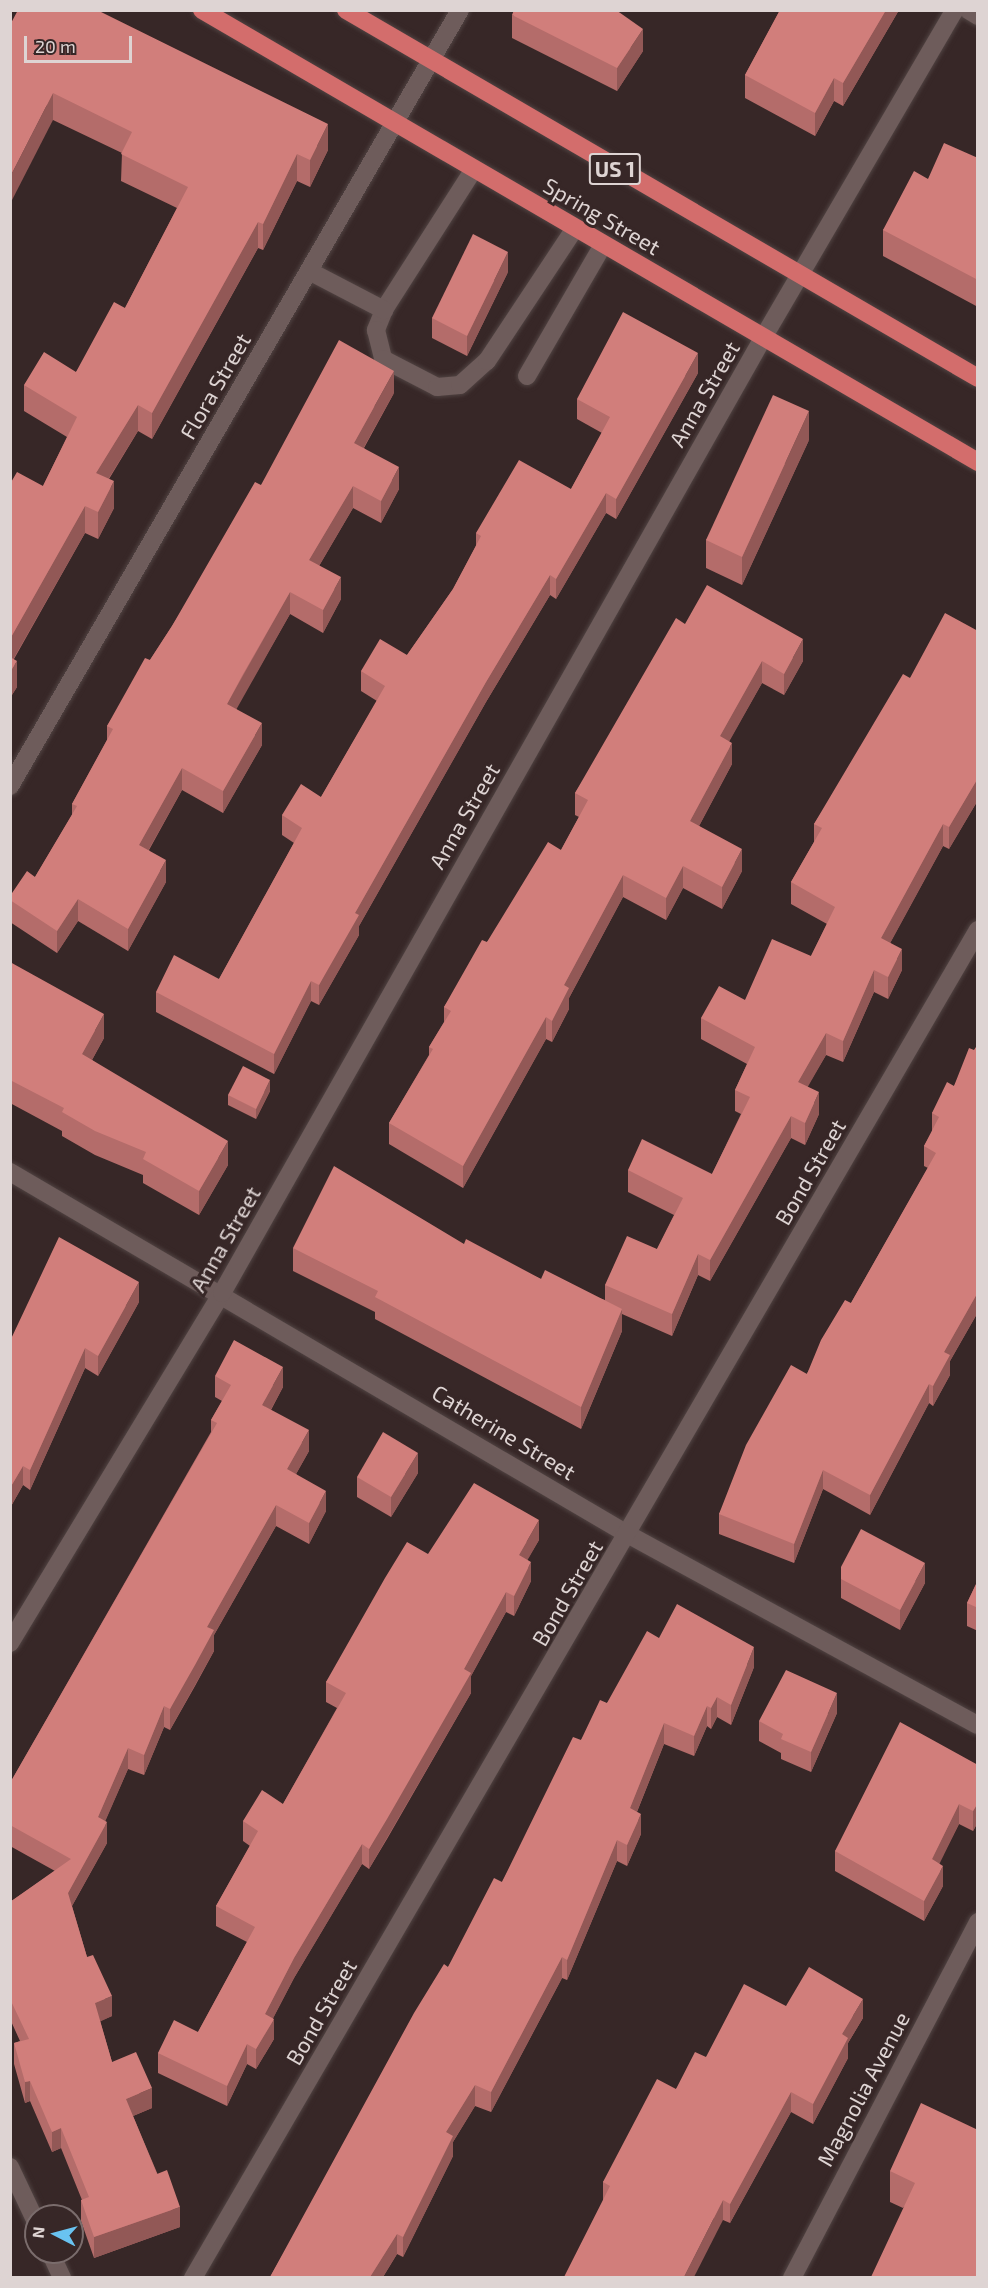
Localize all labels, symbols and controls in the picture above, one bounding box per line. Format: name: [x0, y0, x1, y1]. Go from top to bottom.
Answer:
scale bar: [27, 24, 135, 62]
text: 20 m: [35, 35, 76, 57]
road number: US 1: [588, 151, 642, 187]
street label: Spring Street: [539, 172, 665, 260]
street label: Flora Street: [174, 328, 256, 444]
street label: Anna Street: [663, 337, 745, 451]
street label: Anna Street: [423, 759, 505, 873]
street label: Bond Street: [769, 1114, 851, 1230]
street label: Anna Street: [184, 1182, 266, 1296]
street label: Catherine Street: [428, 1379, 580, 1485]
street label: Bond Street: [526, 1535, 608, 1651]
street label: Bond Street: [280, 1954, 362, 2070]
street label: Magnolia Avenue: [811, 2007, 915, 2171]
north arrow: [24, 2204, 84, 2264]
text: N: [28, 2226, 48, 2239]

